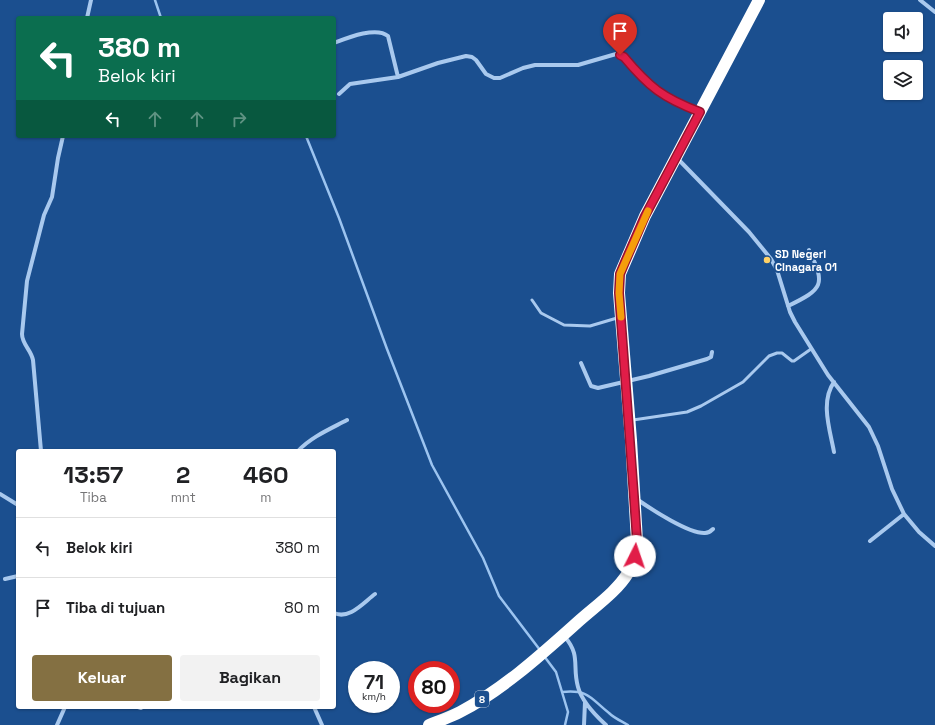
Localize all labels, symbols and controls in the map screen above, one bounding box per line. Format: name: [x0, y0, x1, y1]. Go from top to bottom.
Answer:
map controls: [883, 12, 923, 100]
button: sound: [883, 12, 923, 52]
pin: [603, 14, 637, 55]
icon: arrive: [609, 20, 631, 42]
text: 380 m: [98, 29, 181, 65]
icon: left: [32, 32, 84, 84]
button: layers: [883, 60, 923, 100]
text: Belok kiri: [98, 64, 176, 87]
icon: left: [102, 108, 124, 130]
icon: ahead: [144, 108, 166, 130]
icon: ahead: [186, 108, 208, 130]
icon: right: [228, 108, 250, 130]
place label: SD Negeri Cinagara 01: [775, 247, 837, 274]
marker: SD Negeri Cinagara 01: [762, 255, 772, 265]
text: 13:57: [63, 459, 123, 490]
text: 2: [176, 459, 190, 490]
text: 460: [243, 459, 289, 490]
text: Tiba: [80, 489, 107, 506]
text: mnt: [171, 489, 196, 506]
text: m: [260, 489, 271, 506]
position arrow: [614, 535, 656, 577]
icon: left: [32, 537, 54, 559]
text: Belok kiri: [66, 538, 132, 557]
text: 380 m: [275, 538, 320, 557]
icon: arrive: [32, 597, 54, 619]
text: Tiba di tujuan: [66, 598, 165, 617]
text: 80 m: [284, 598, 320, 617]
button: Keluar: [32, 655, 172, 701]
button: Bagikan: [180, 655, 320, 701]
speed limit sign: 80: [408, 661, 460, 713]
text: 71: [364, 669, 384, 695]
text: km/h: [362, 690, 386, 703]
road number: 8: [475, 691, 489, 707]

